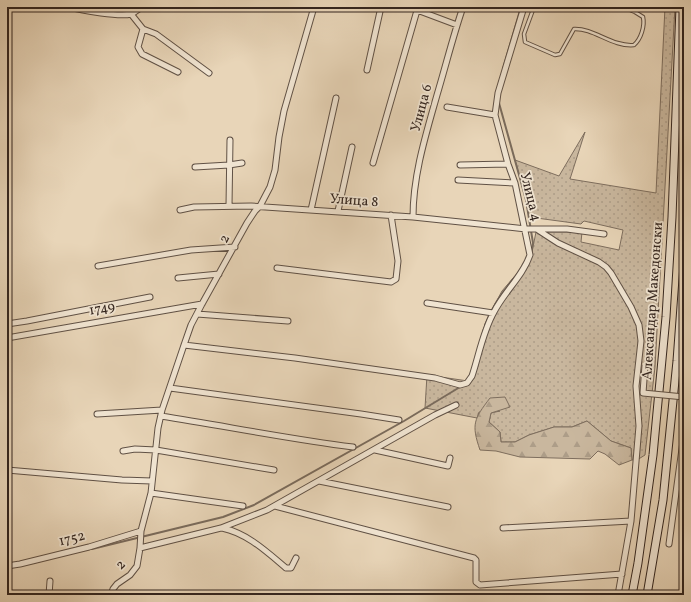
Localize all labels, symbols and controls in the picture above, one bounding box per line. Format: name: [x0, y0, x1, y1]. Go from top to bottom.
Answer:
street label: Улица 6: [407, 82, 437, 134]
street label: Улица 4: [515, 170, 545, 224]
street label: Улица 8: [329, 190, 379, 212]
street label: Александар Македонски: [638, 221, 668, 381]
street label: 2: [215, 231, 235, 247]
street label: 1749: [88, 297, 116, 321]
street label: 1752: [57, 527, 87, 551]
street label: 2: [112, 556, 130, 574]

